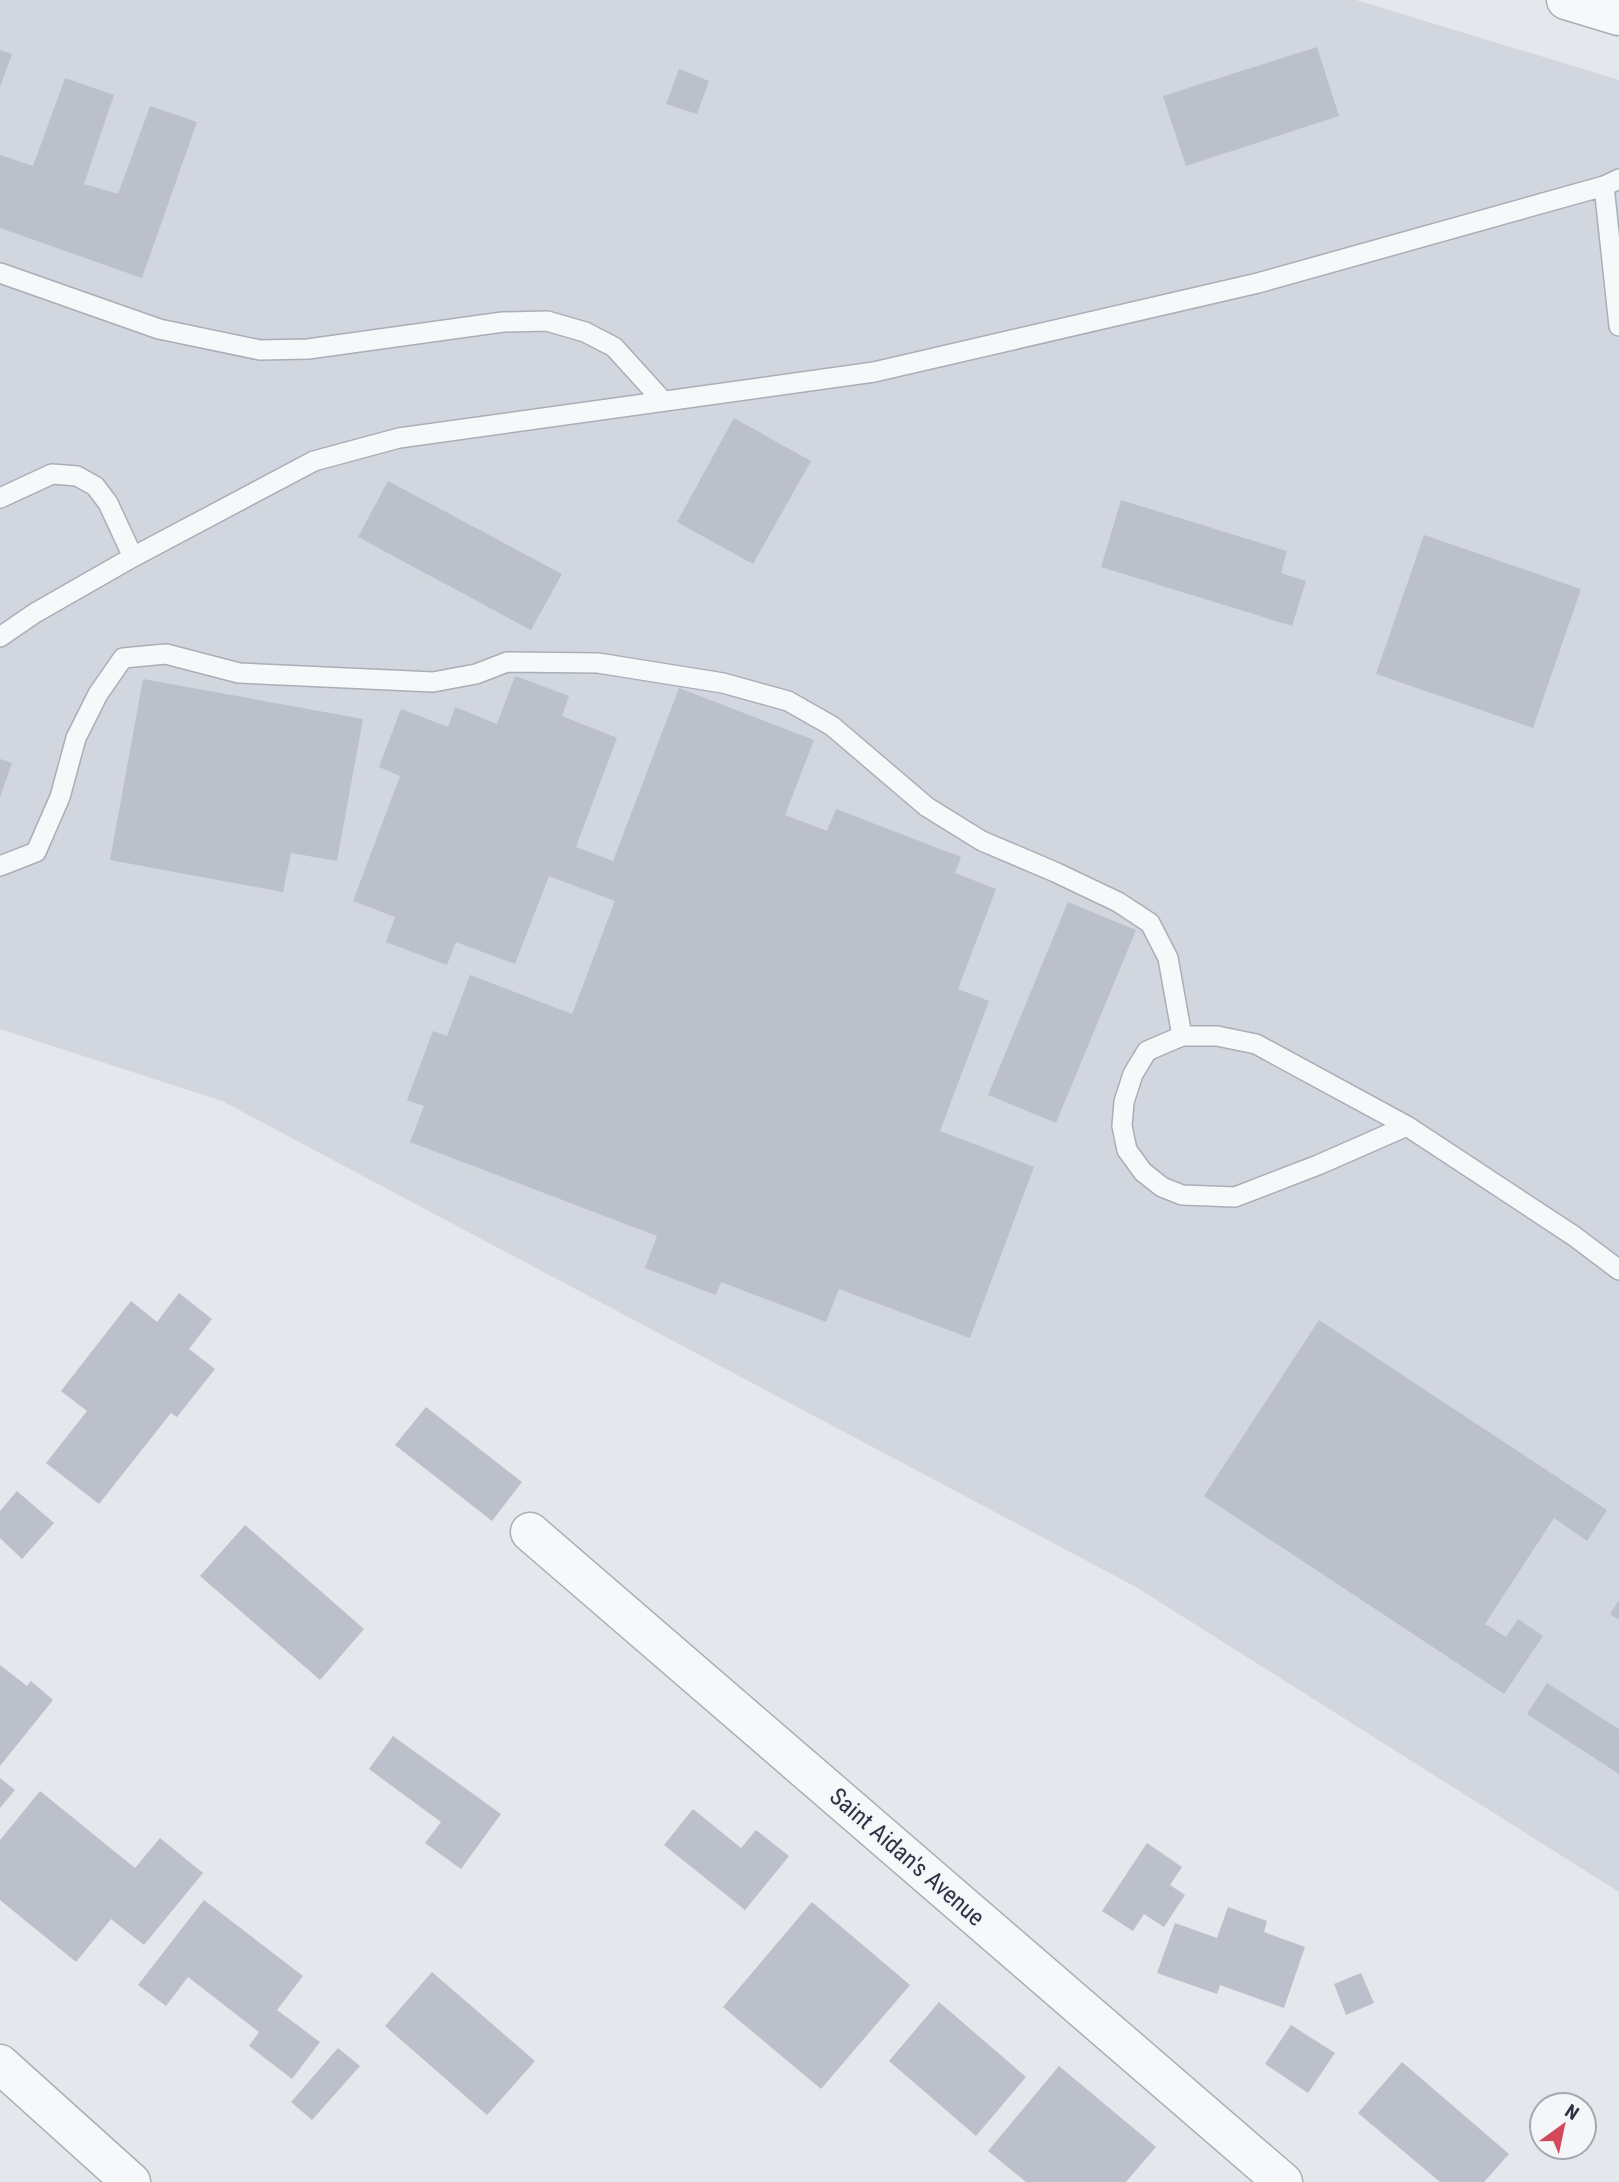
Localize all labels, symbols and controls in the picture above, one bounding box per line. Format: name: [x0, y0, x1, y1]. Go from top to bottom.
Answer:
street label: Saint Aidan's Avenue: [824, 1782, 990, 1932]
north arrow: [1528, 2091, 1598, 2161]
text: N: [1561, 2099, 1583, 2125]

